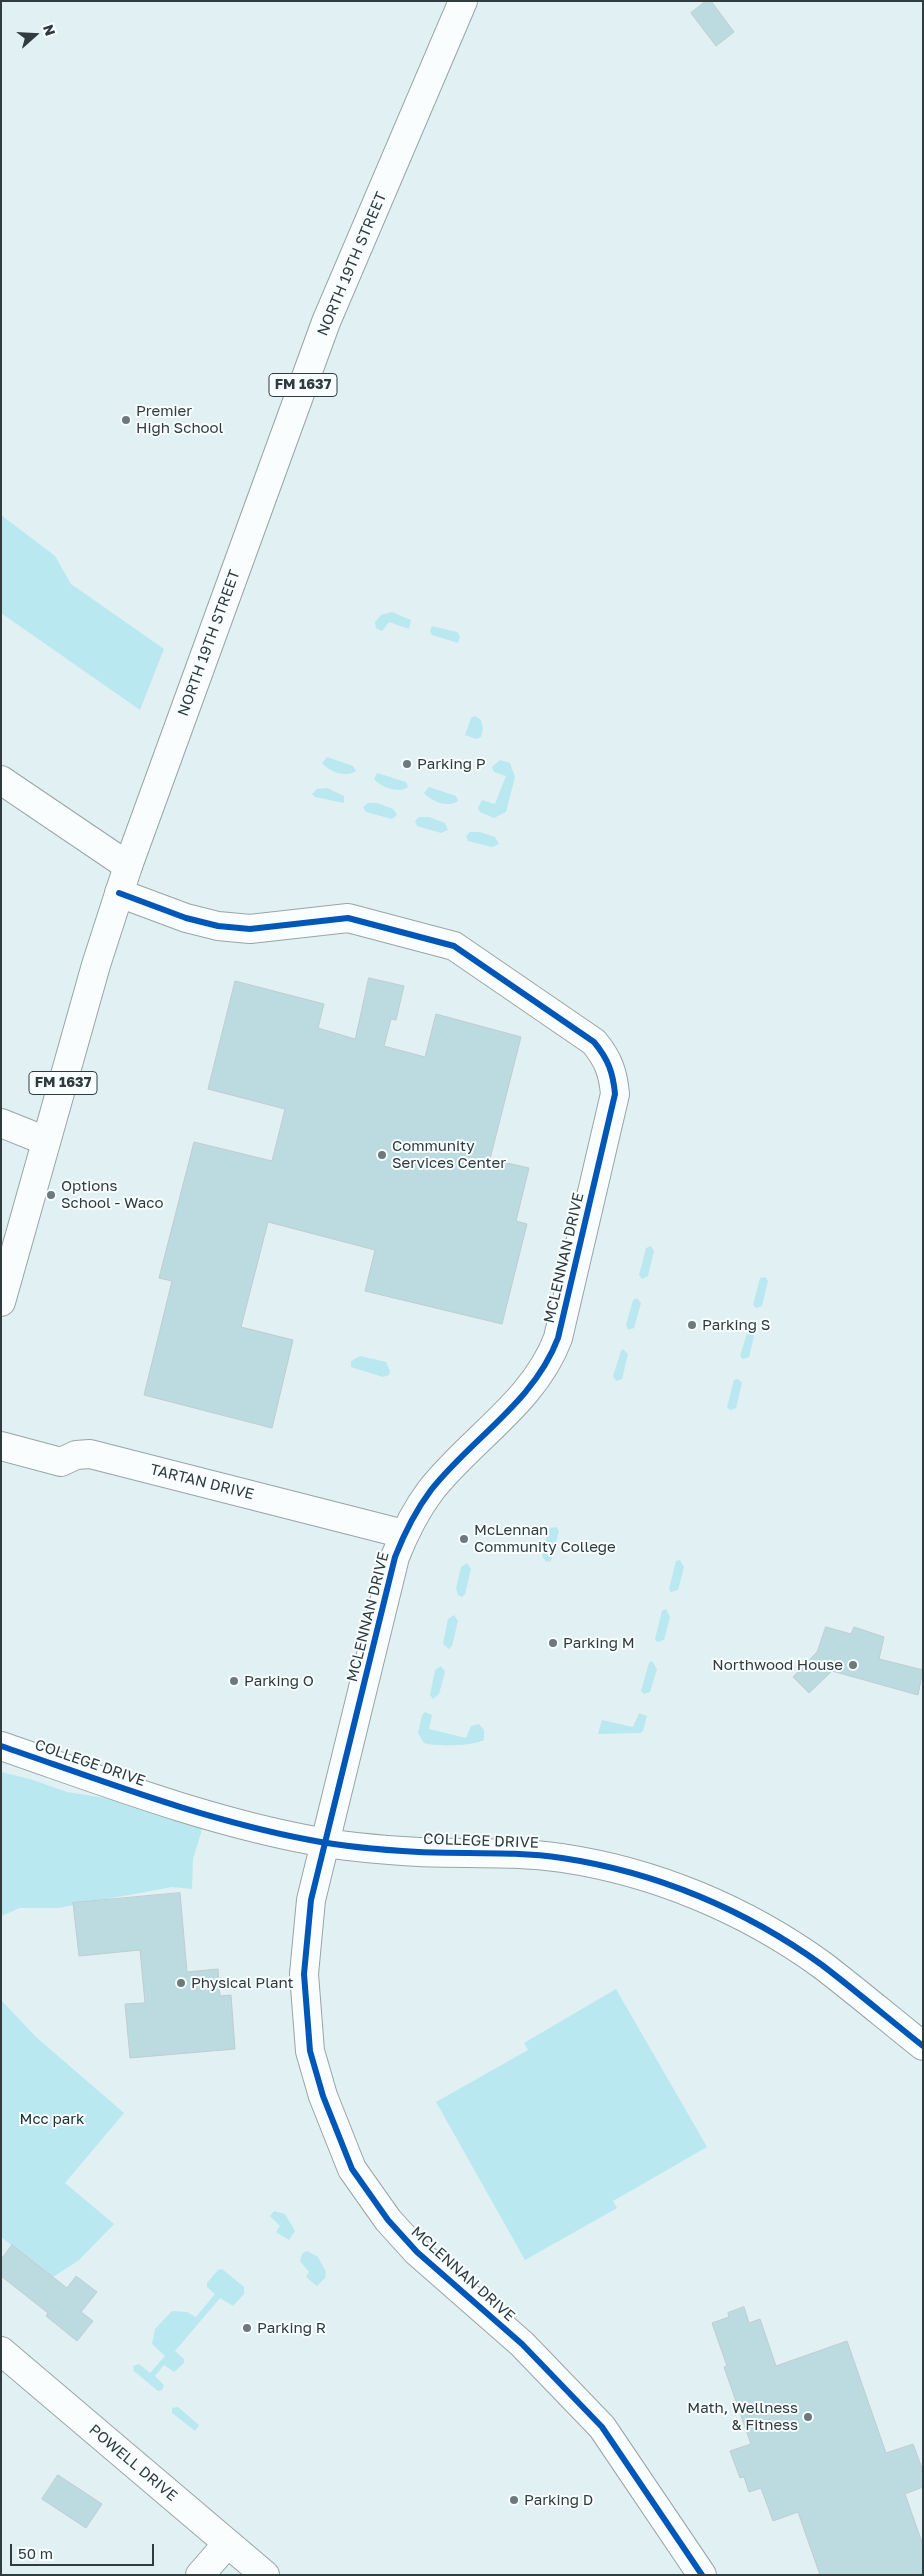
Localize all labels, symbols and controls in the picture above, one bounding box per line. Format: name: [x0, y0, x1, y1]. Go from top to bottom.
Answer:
north arrow: [10, 10, 60, 60]
text: N: [40, 22, 59, 38]
street label: NORTH 19TH STREET: [314, 189, 390, 339]
road number: FM 1637: [269, 374, 337, 396]
place label: Premier High School: [136, 402, 223, 437]
marker: Premier High School: [120, 414, 132, 426]
street label: NORTH 19TH STREET: [174, 567, 244, 719]
place label: Parking P: [417, 755, 486, 773]
marker: Parking P: [401, 758, 413, 770]
road number: FM 1637: [29, 1072, 97, 1094]
place label: Community Services Center: [392, 1137, 506, 1172]
marker: Community Services Center: [376, 1149, 388, 1161]
place label: Options School - Waco: [61, 1177, 163, 1212]
marker: Options School - Waco: [45, 1189, 57, 1201]
street label: MCLENNAN DRIVE: [540, 1191, 588, 1325]
place label: Parking S: [702, 1316, 770, 1334]
marker: Parking S: [686, 1319, 698, 1331]
street label: TARTAN DRIVE: [148, 1460, 256, 1504]
place label: McLennan Community College: [474, 1521, 616, 1556]
marker: McLennan Community College: [458, 1533, 470, 1545]
street label: MCLENNAN DRIVE: [343, 1550, 393, 1684]
place label: Parking M: [563, 1634, 635, 1652]
marker: Parking M: [547, 1637, 559, 1649]
place label: Northwood House: [712, 1656, 843, 1674]
marker: Northwood House: [847, 1659, 859, 1671]
place label: Parking O: [244, 1672, 314, 1690]
marker: Parking O: [228, 1675, 240, 1687]
street label: COLLEGE DRIVE: [32, 1736, 148, 1790]
street label: COLLEGE DRIVE: [423, 1830, 539, 1852]
place label: Physical Plant: [191, 1974, 293, 1992]
marker: Physical Plant: [175, 1977, 187, 1989]
park label: Mcc park: [19, 2110, 85, 2128]
street label: MCLENNAN DRIVE: [407, 2223, 519, 2325]
place label: Parking R: [257, 2319, 326, 2337]
marker: Parking R: [241, 2322, 253, 2334]
place label: Math, Wellness & Fitness: [687, 2399, 798, 2434]
marker: Math, Wellness & Fitness: [802, 2411, 814, 2423]
street label: POWELL DRIVE: [85, 2421, 181, 2505]
place label: Parking D: [524, 2491, 593, 2509]
marker: Parking D: [508, 2494, 520, 2506]
scale bar: [12, 2534, 156, 2566]
text: 50 m: [18, 2544, 53, 2562]

